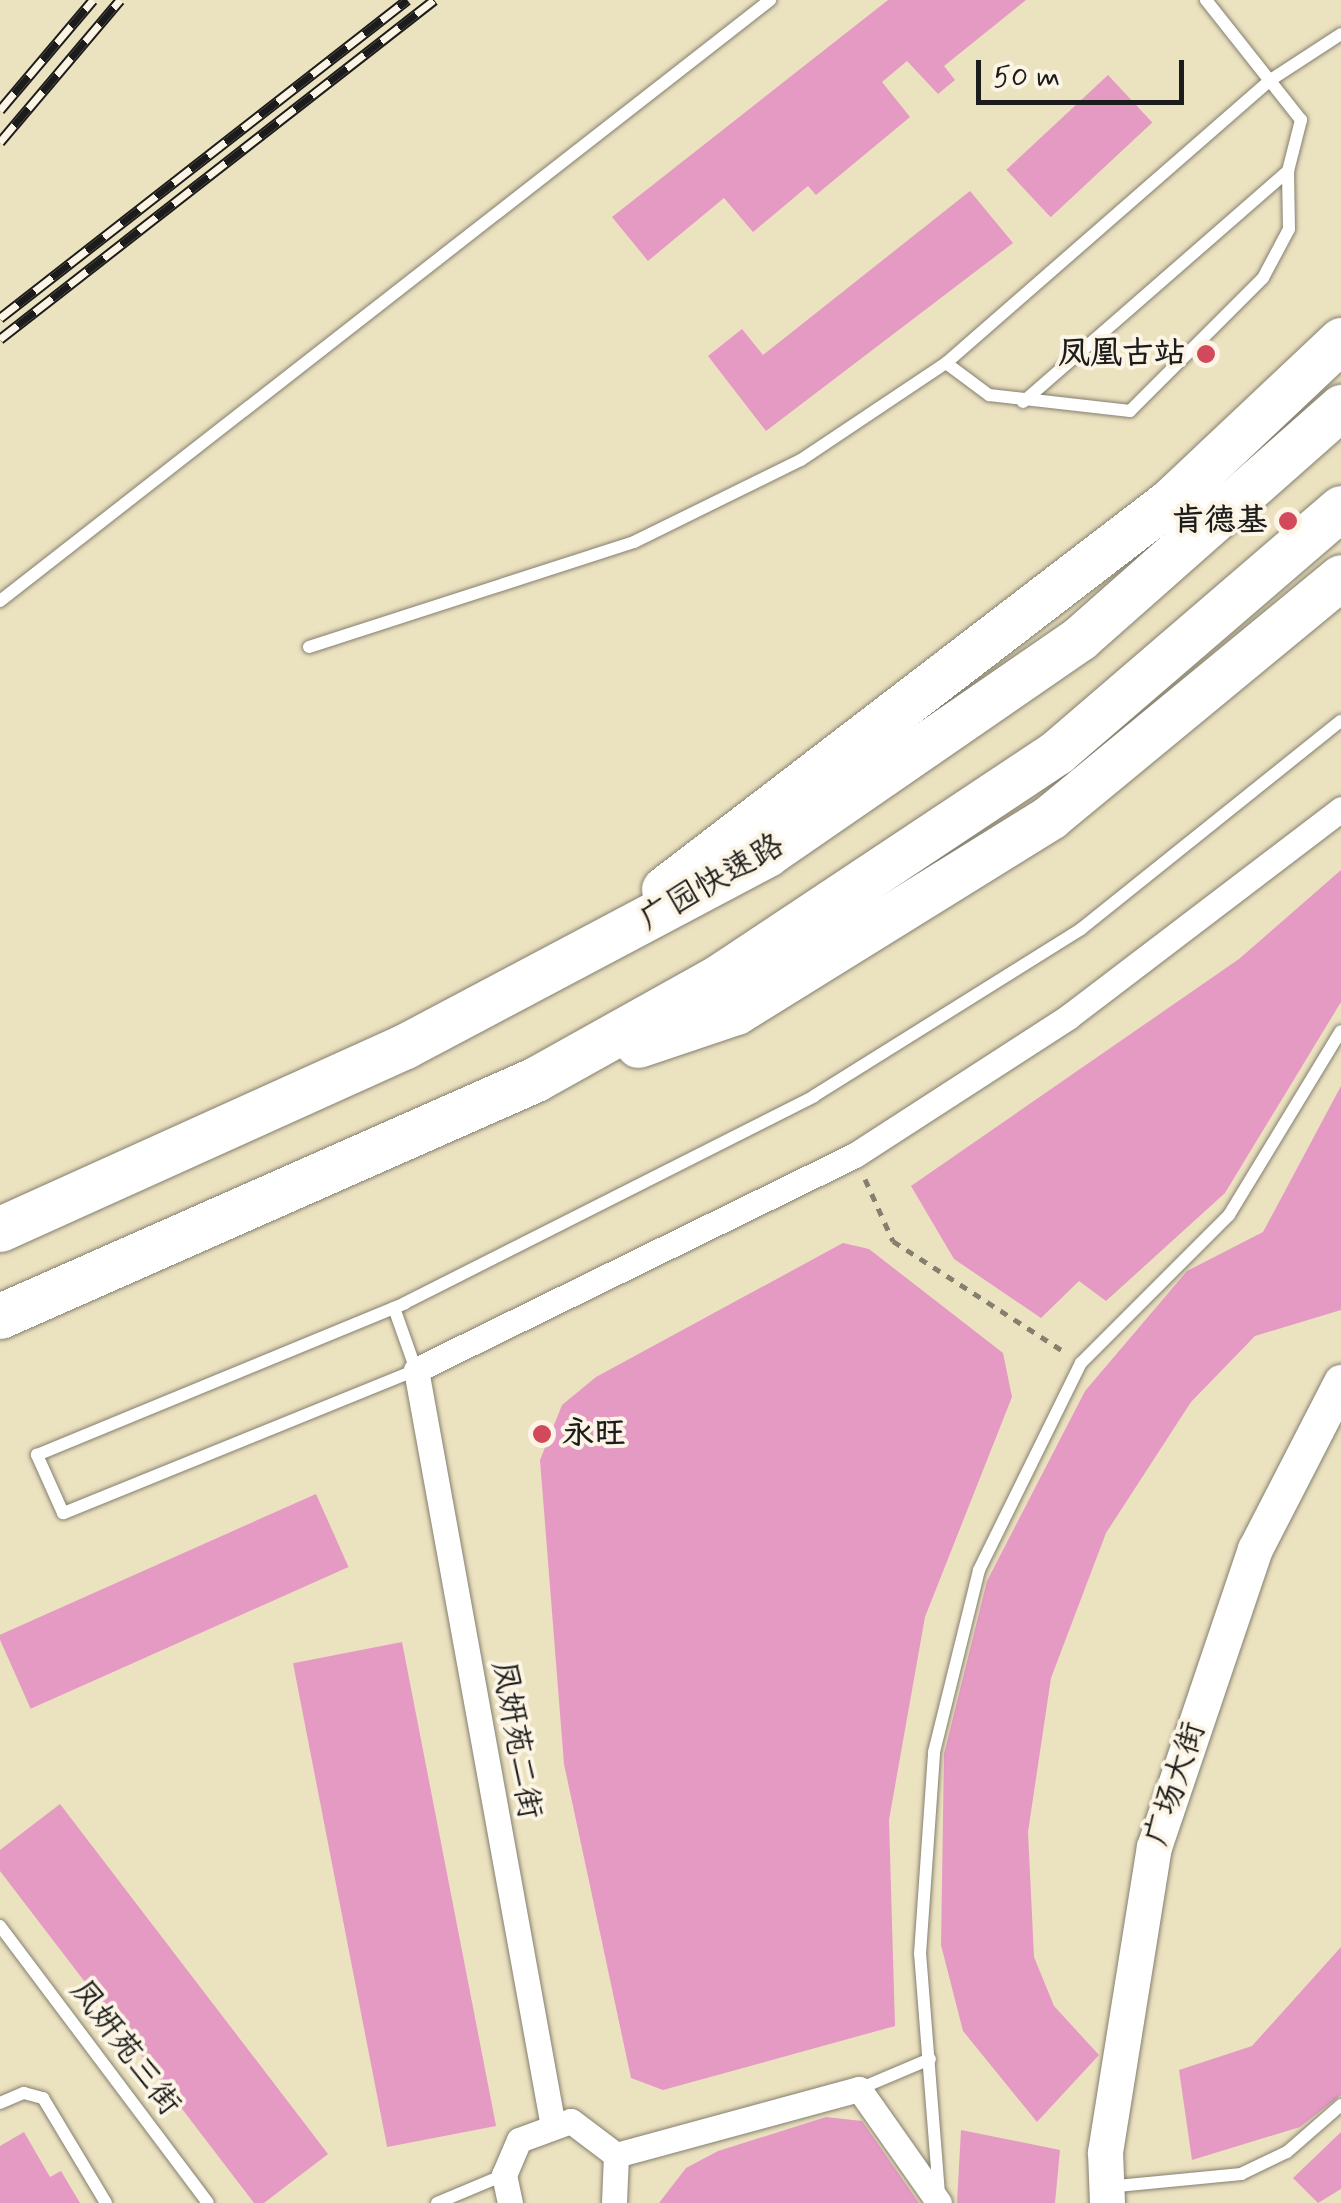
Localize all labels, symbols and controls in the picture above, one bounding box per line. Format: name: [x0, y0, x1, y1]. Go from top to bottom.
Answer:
scale bar: [981, 40, 1188, 102]
text: 50 m: [993, 58, 1060, 97]
place label: 凤凰古站: [1058, 335, 1186, 373]
marker: 凤凰古站: [1195, 343, 1217, 365]
place label: 肯德基: [1172, 502, 1268, 540]
marker: 肯德基: [1277, 510, 1299, 532]
street label: 广园快速路: [633, 826, 791, 940]
place label: 永旺: [562, 1415, 626, 1453]
marker: 永旺: [531, 1423, 553, 1445]
street label: 凤妍苑二街: [483, 1658, 549, 1822]
street label: 广场大街: [1138, 1717, 1214, 1851]
street label: 凤妍苑三街: [62, 1973, 188, 2123]

